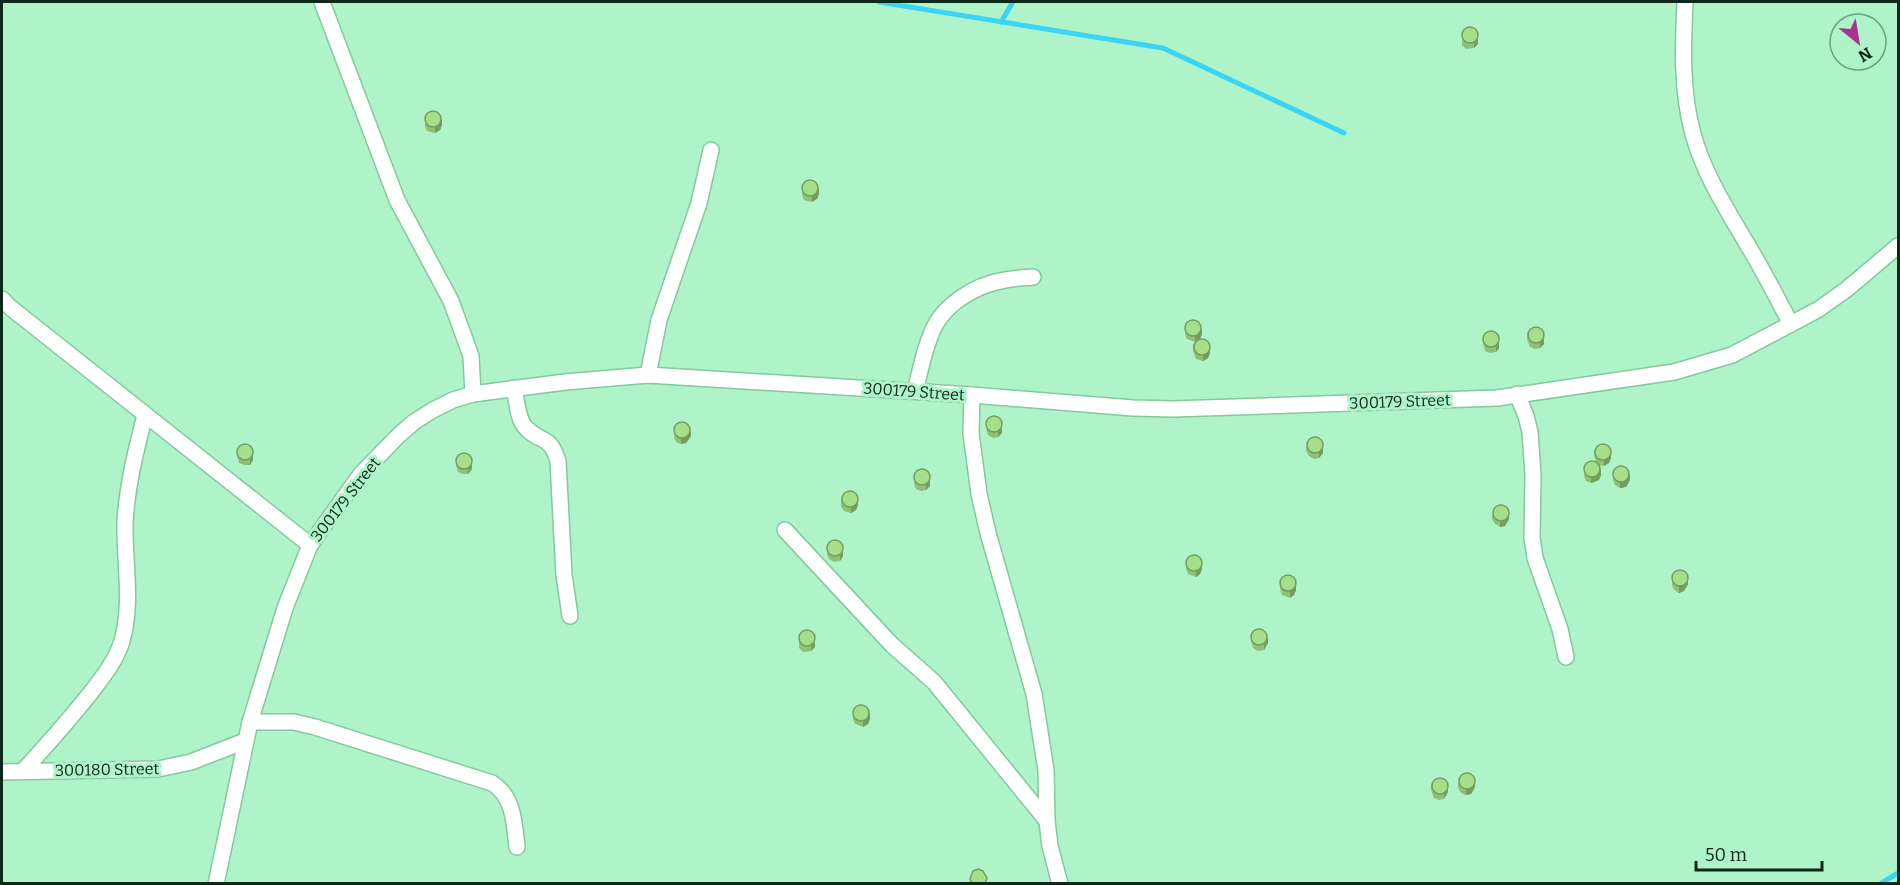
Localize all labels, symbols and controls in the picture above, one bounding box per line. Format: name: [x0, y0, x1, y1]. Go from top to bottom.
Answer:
north arrow: [1828, 12, 1888, 72]
text: N: [1855, 43, 1875, 66]
street label: 300179 Street: [863, 378, 965, 405]
street label: 300179 Street: [1349, 390, 1451, 413]
street label: 300179 Street: [307, 453, 384, 545]
street label: 300180 Street: [55, 759, 160, 780]
scale bar: [1696, 834, 1822, 872]
text: 50 m: [1705, 844, 1747, 866]

